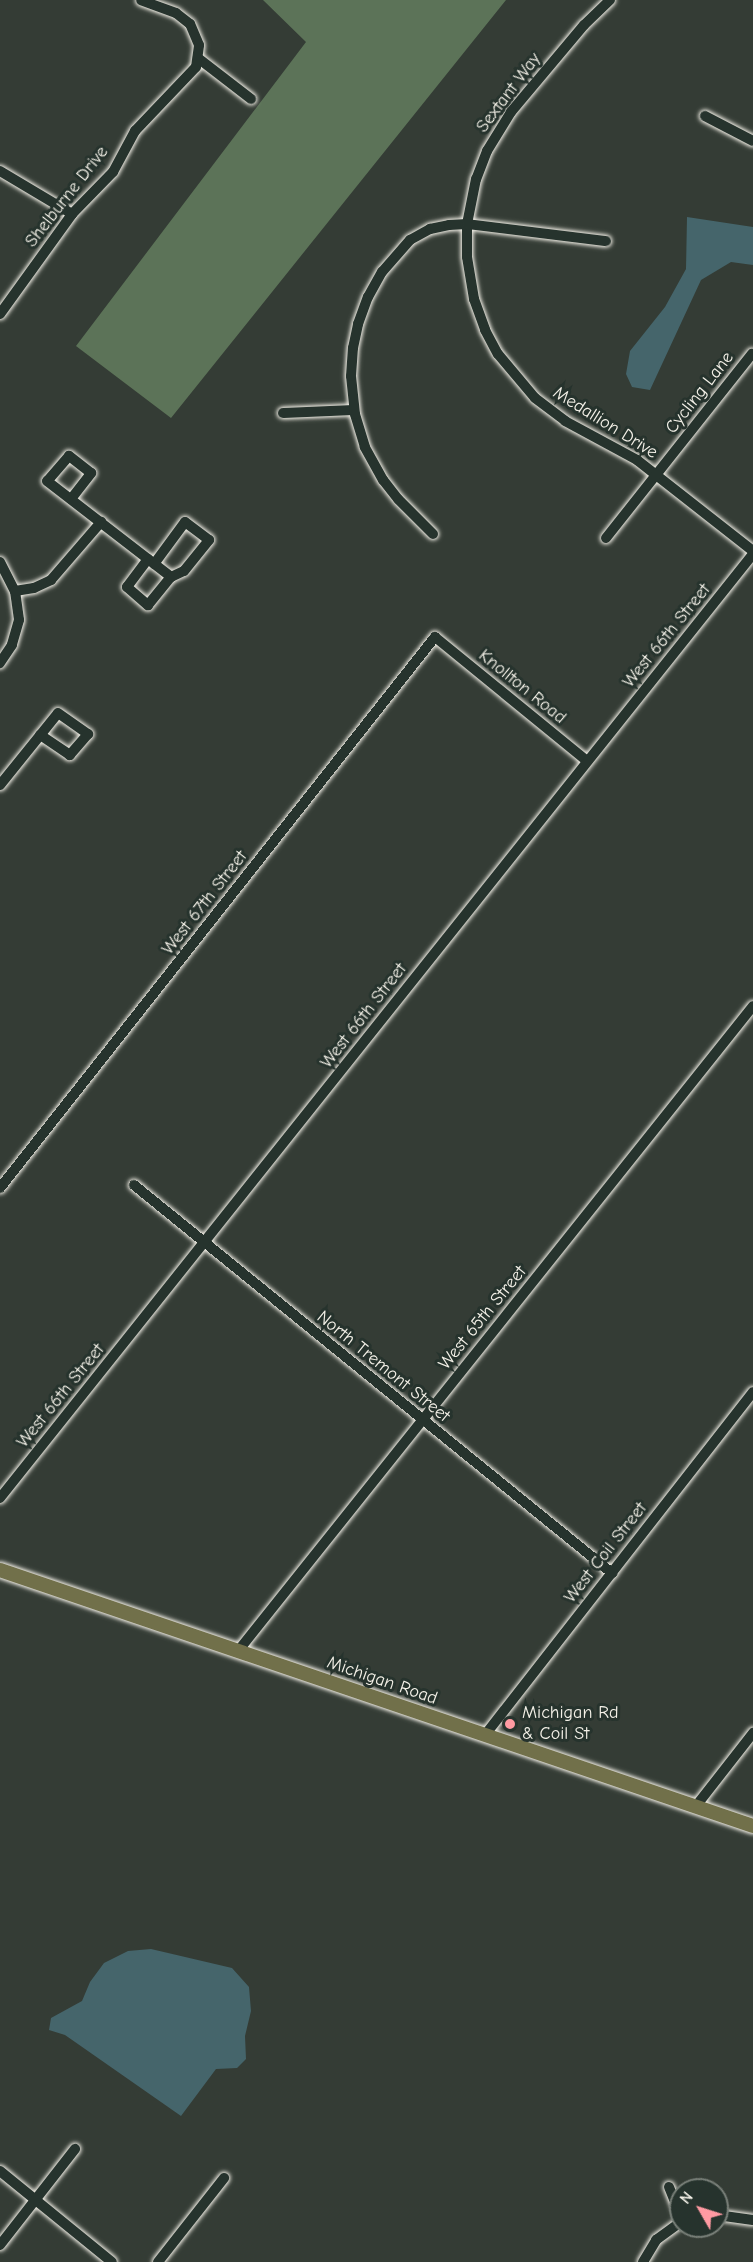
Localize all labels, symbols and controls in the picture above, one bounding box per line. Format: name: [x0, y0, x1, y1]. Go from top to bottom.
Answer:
street label: Sextant Way: [472, 49, 546, 137]
street label: Shelburne Drive: [21, 142, 113, 252]
street label: Cycling Lane: [661, 348, 739, 438]
street label: Medallion Drive: [549, 382, 661, 464]
street label: West 66th Street: [619, 580, 715, 692]
street label: Knollton Road: [474, 645, 570, 729]
street label: West 67th Street: [158, 847, 252, 959]
street label: West 66th Street: [316, 959, 412, 1073]
street label: West 65th Street: [435, 1262, 531, 1374]
street label: North Tremont Street: [312, 1307, 454, 1427]
street label: West 66th Street: [13, 1340, 109, 1452]
street label: West Coil Street: [560, 1498, 652, 1608]
street label: Michigan Road: [324, 1652, 440, 1710]
place label: Michigan Rd & Coil St: [522, 1703, 618, 1746]
marker: Michigan Rd & Coil St: [503, 1717, 517, 1731]
north arrow: [669, 2178, 729, 2238]
text: N: [676, 2188, 697, 2208]

